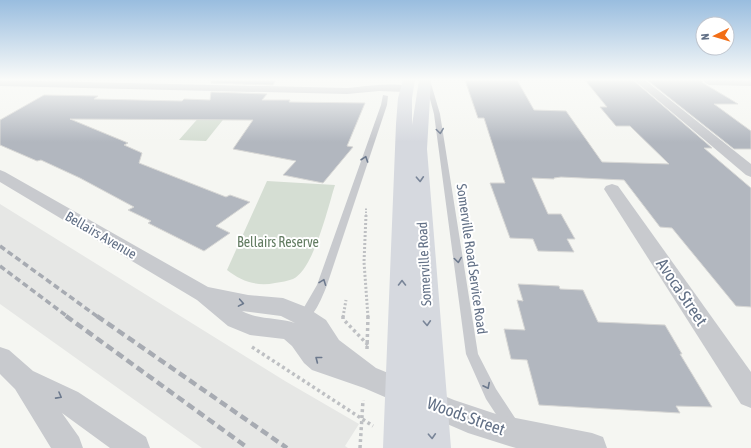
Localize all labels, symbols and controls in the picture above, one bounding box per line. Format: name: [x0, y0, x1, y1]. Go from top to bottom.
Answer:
north arrow: [695, 16, 735, 56]
text: N: [699, 33, 711, 41]
one-way arrow: [435, 128, 444, 134]
one-way arrow: [360, 156, 369, 163]
one-way arrow: [415, 176, 424, 182]
street label: Somerville Road Service Road: [454, 183, 490, 335]
street label: Bellairs Avenue: [62, 208, 140, 262]
street label: Somerville Road: [414, 221, 434, 307]
park label: Bellairs Reserve: [237, 234, 319, 250]
street label: Avoca Street: [652, 254, 712, 330]
one-way arrow: [453, 257, 462, 263]
one-way arrow: [318, 278, 326, 285]
one-way arrow: [398, 280, 406, 286]
one-way arrow: [238, 298, 244, 307]
one-way arrow: [422, 320, 431, 326]
one-way arrow: [315, 357, 323, 364]
one-way arrow: [482, 381, 490, 389]
one-way arrow: [55, 391, 62, 399]
street label: Woods Street: [424, 393, 508, 439]
one-way arrow: [428, 433, 437, 439]

